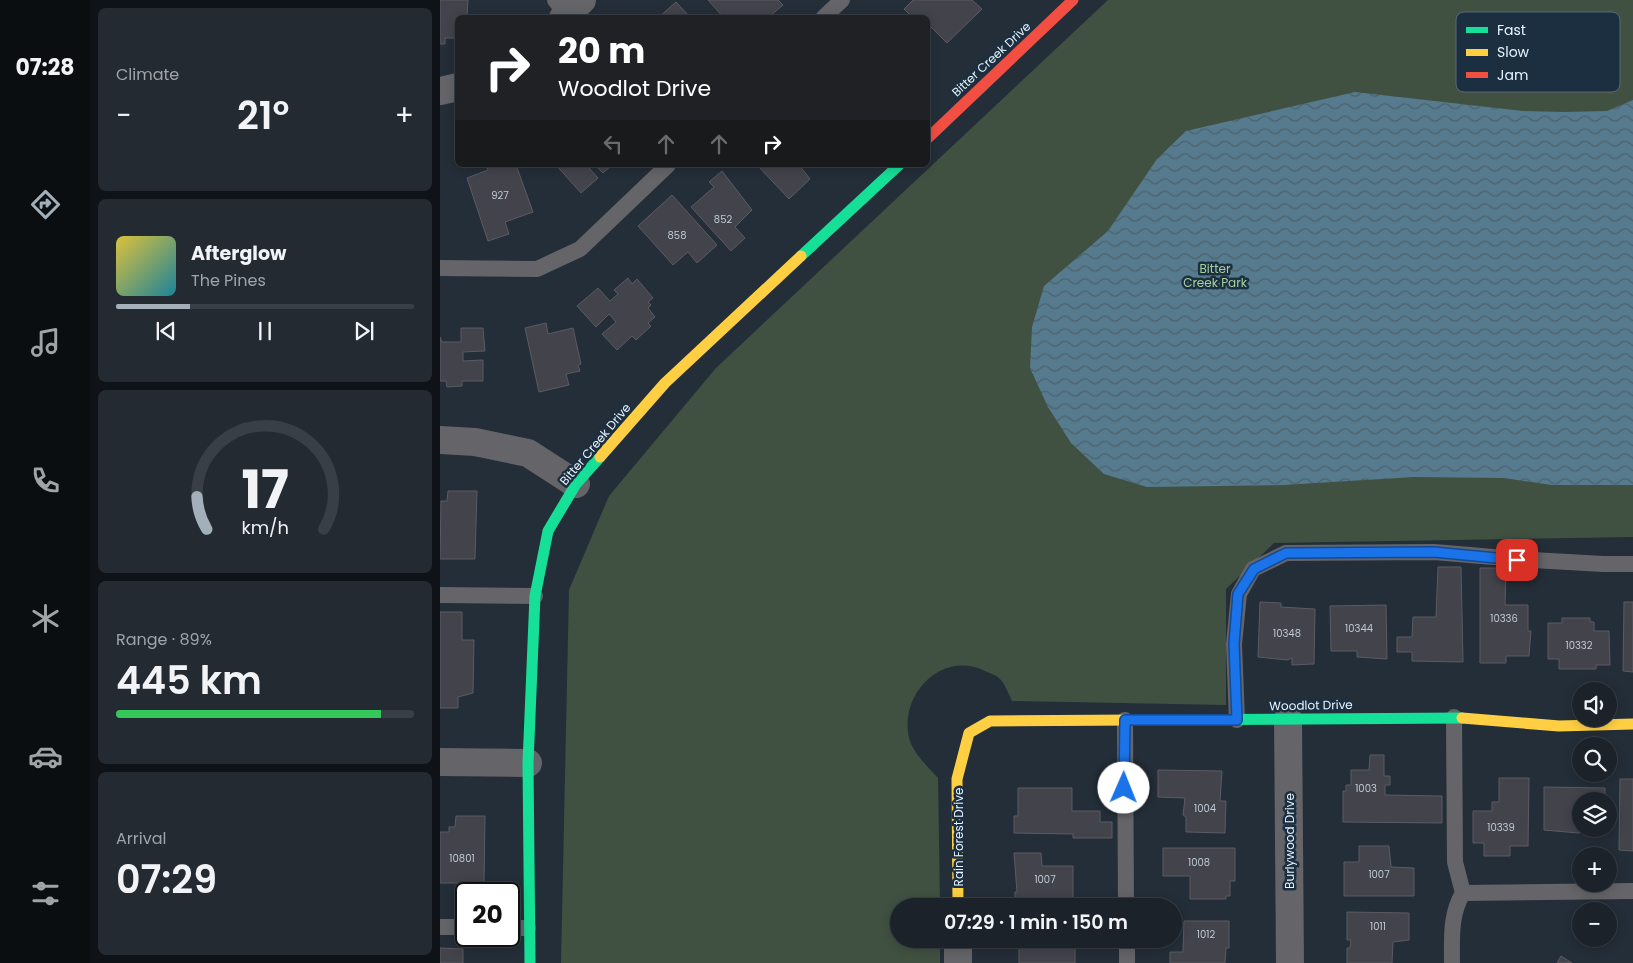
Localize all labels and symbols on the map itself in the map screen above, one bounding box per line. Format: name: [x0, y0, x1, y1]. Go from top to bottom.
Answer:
legend: [1456, 12, 1620, 92]
street label: Bitter Creek Drive: [948, 18, 1034, 100]
text: Fast: [1497, 20, 1526, 40]
text: Slow: [1497, 42, 1530, 62]
text: Jam: [1497, 65, 1528, 85]
house number: 927: [491, 188, 509, 203]
house number: 852: [714, 212, 732, 227]
house number: 858: [668, 228, 686, 243]
park label: Bitter Creek Park: [1183, 260, 1248, 291]
street label: Bitter Creek Drive: [556, 399, 634, 489]
pin: [1496, 539, 1538, 581]
house number: 10336: [1490, 611, 1518, 626]
house number: 10344: [1345, 621, 1373, 636]
house number: 10348: [1273, 626, 1301, 641]
house number: 10332: [1565, 638, 1593, 653]
street label: Woodlot Drive: [1269, 696, 1353, 714]
position arrow: [1097, 761, 1149, 813]
house number: 1003: [1355, 781, 1377, 796]
street label: Rain Forest Drive: [950, 788, 967, 886]
street label: Burlywood Drive: [1281, 793, 1298, 889]
house number: 1004: [1194, 801, 1216, 816]
house number: 10339: [1487, 820, 1515, 835]
house number: 10801: [449, 851, 475, 866]
house number: 1008: [1188, 855, 1210, 870]
house number: 1007: [1368, 867, 1390, 882]
house number: 1007: [1034, 872, 1056, 887]
speed limit sign: 20: [455, 882, 520, 947]
house number: 1011: [1370, 919, 1386, 934]
house number: 1012: [1197, 927, 1215, 942]

